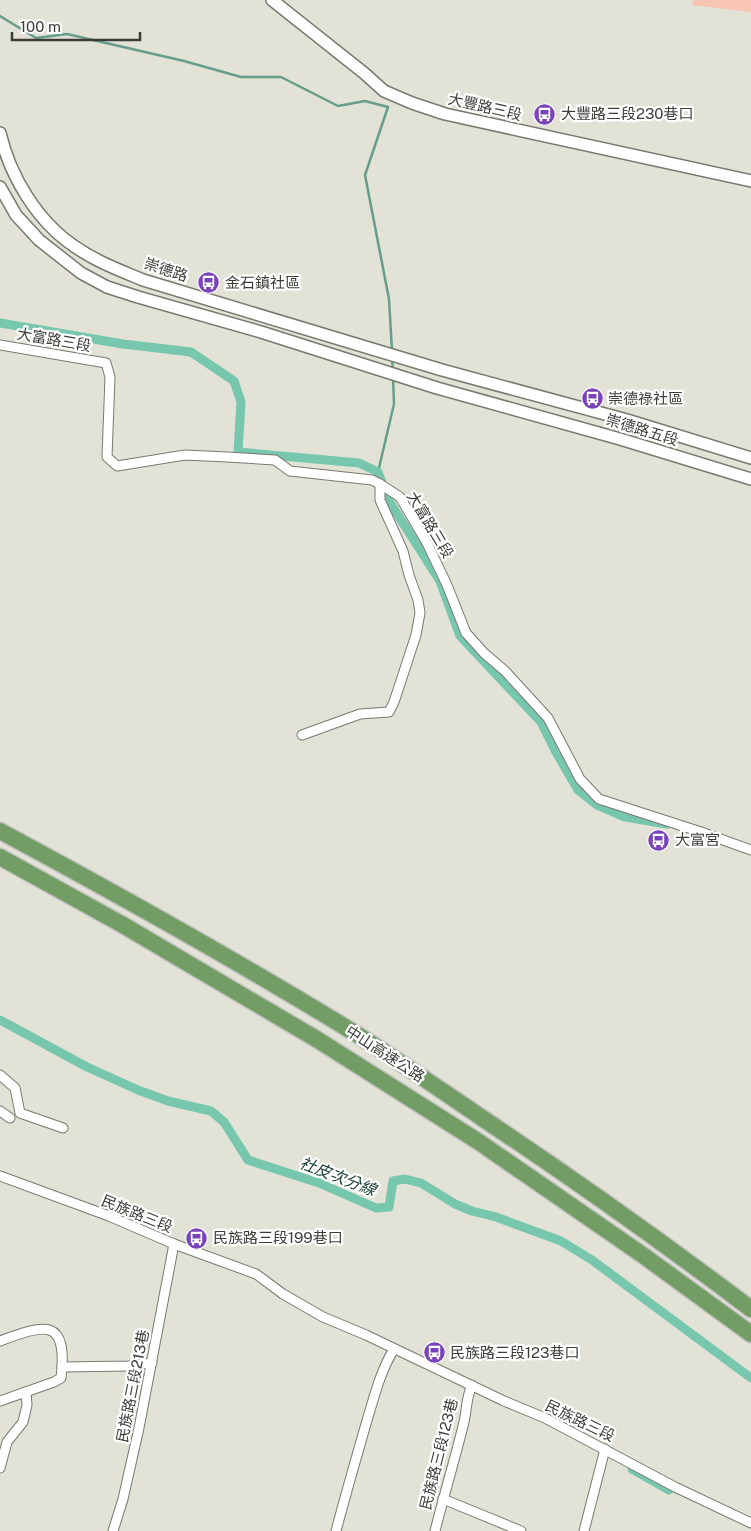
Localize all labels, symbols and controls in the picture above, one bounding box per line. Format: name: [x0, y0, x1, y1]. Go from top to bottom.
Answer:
scale bar: [12, 10, 140, 42]
text: 100 m: [20, 18, 61, 35]
street label: 大豐路三段: [447, 90, 524, 123]
bus stop icon: 大豐路三段230巷口: [533, 102, 557, 126]
place label: 大豐路三段230巷口: [561, 105, 693, 122]
street label: 崇德路: [142, 254, 190, 285]
bus stop icon: 金石鎮社區: [197, 271, 221, 295]
place label: 金石鎮社區: [225, 274, 300, 291]
street label: 大富路三段: [16, 325, 93, 354]
bus stop icon: 崇德祿社區: [580, 387, 604, 411]
place label: 崇德祿社區: [608, 390, 683, 407]
street label: 崇德路五段: [604, 410, 681, 449]
street label: 大富路三段: [404, 488, 457, 561]
bus stop icon: 大富宮: [647, 828, 671, 852]
place label: 大富宮: [675, 831, 720, 848]
street label: 中山高速公路: [343, 1022, 428, 1085]
water label: 社皮次分線: [297, 1153, 380, 1200]
street label: 民族路三段: [99, 1192, 175, 1235]
bus stop icon: 民族路三段199巷口: [185, 1226, 209, 1250]
place label: 民族路三段199巷口: [213, 1229, 343, 1246]
street label: 民族路三段213巷: [113, 1328, 152, 1444]
bus stop icon: 民族路三段123巷口: [422, 1341, 446, 1365]
place label: 民族路三段123巷口: [450, 1344, 580, 1361]
street label: 民族路三段123巷: [416, 1396, 461, 1511]
street label: 民族路三段: [543, 1396, 618, 1445]

